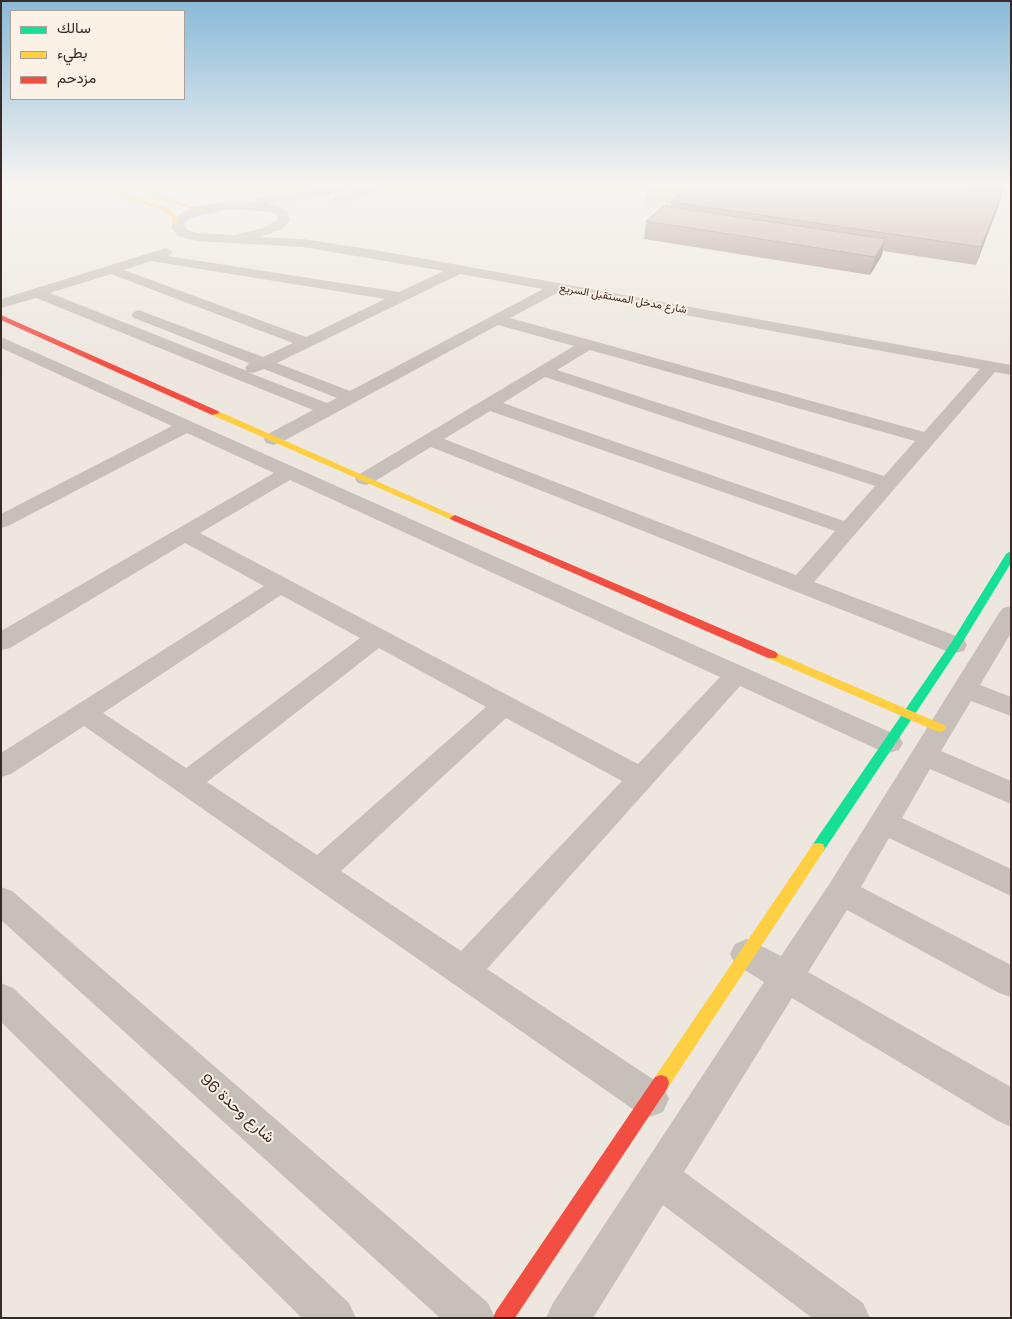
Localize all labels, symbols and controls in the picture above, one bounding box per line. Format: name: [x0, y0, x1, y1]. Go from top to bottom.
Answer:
legend: [10, 10, 185, 100]
text: سالك: [57, 18, 91, 37]
text: بطيء: [57, 43, 87, 62]
text: مزدحم: [57, 68, 96, 87]
street label: شارع مدخل المستقبل السريع: [558, 281, 688, 317]
street label: شارع وحدة 96: [196, 1070, 278, 1148]

